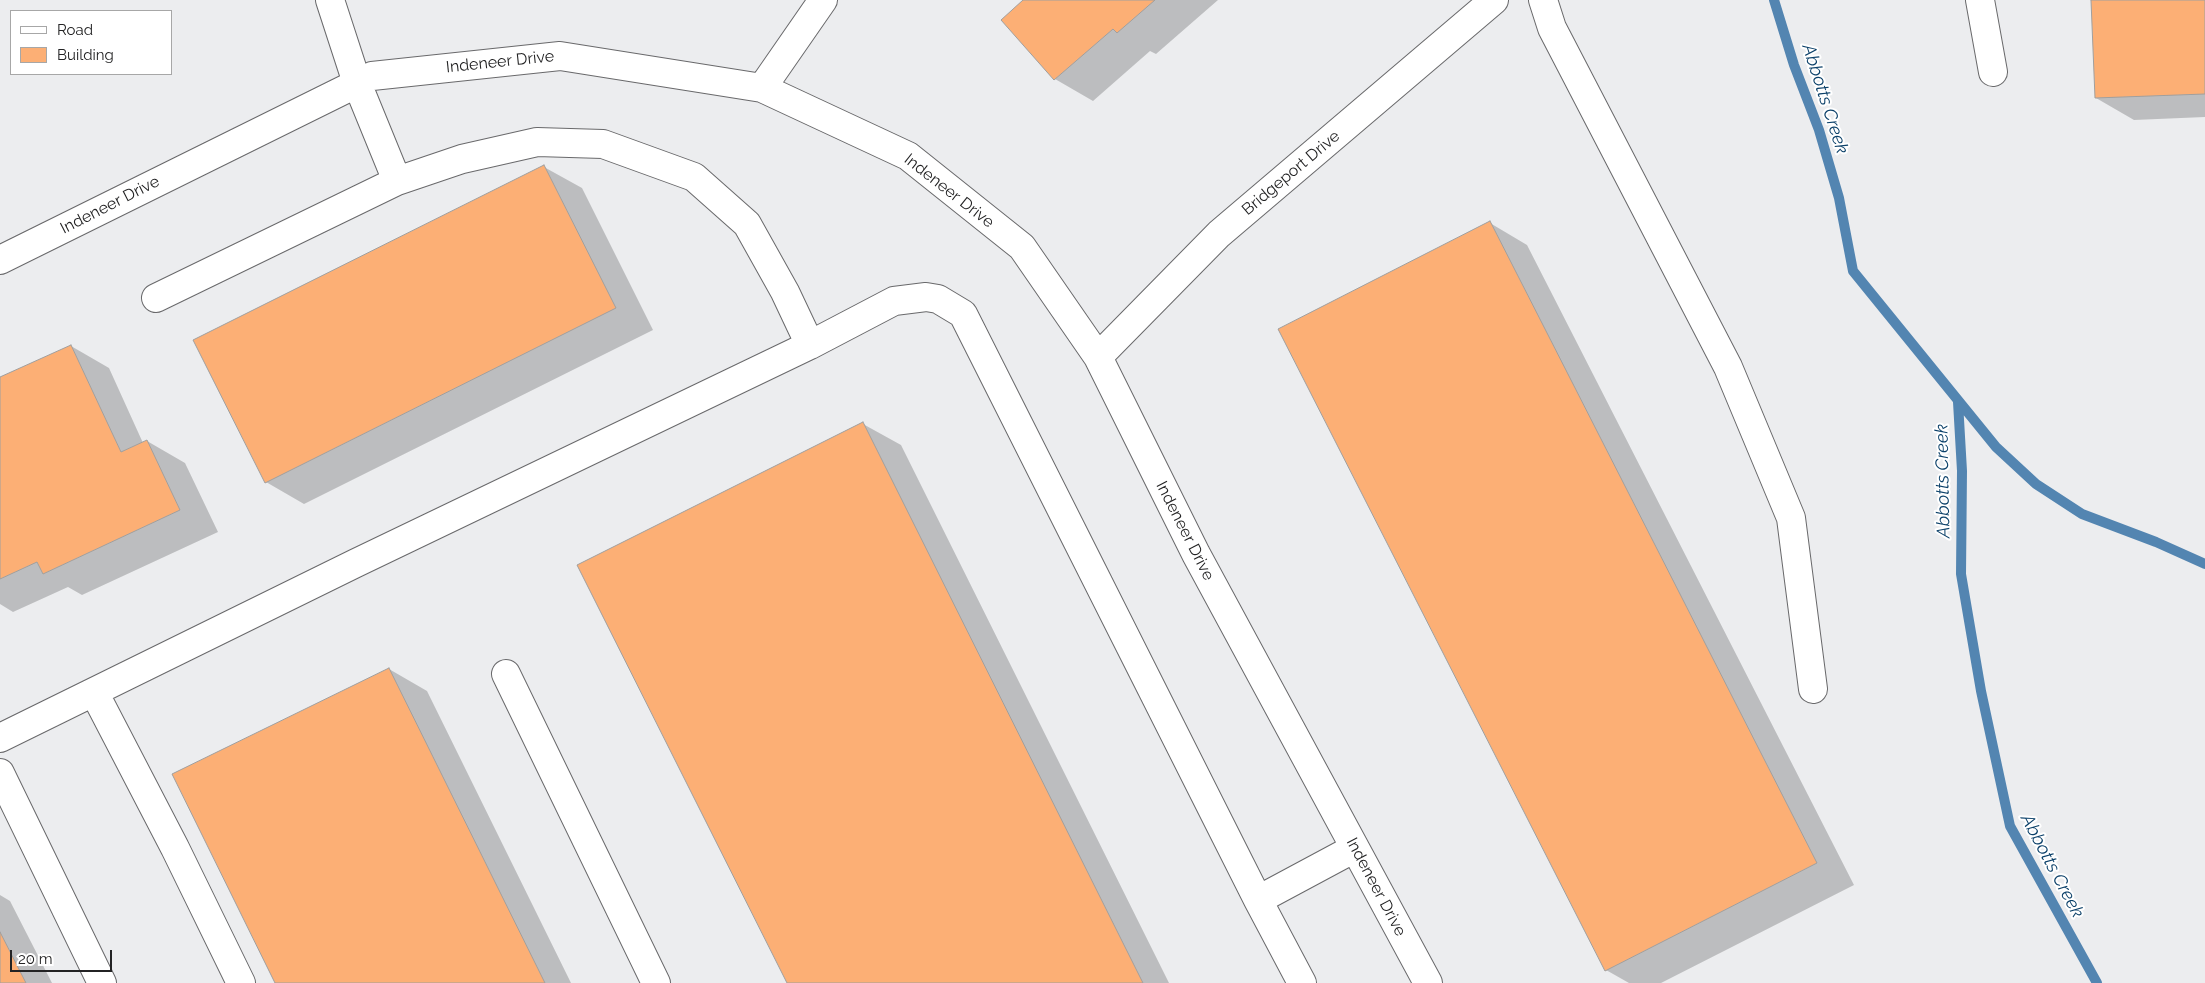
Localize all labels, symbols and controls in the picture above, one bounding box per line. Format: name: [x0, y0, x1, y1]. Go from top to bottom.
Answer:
legend: [10, 10, 172, 75]
text: Road: [57, 21, 93, 39]
water label: Abbotts Creek: [1797, 41, 1853, 157]
text: Building: [57, 46, 114, 64]
street label: Indeneer Drive: [445, 47, 555, 77]
street label: Bridgeport Drive: [1238, 127, 1344, 219]
street label: Indeneer Drive: [900, 150, 998, 232]
street label: Indeneer Drive: [57, 172, 163, 238]
water label: Abbotts Creek: [1931, 424, 1955, 538]
street label: Indeneer Drive: [1152, 478, 1218, 584]
water label: Abbotts Creek: [2016, 810, 2088, 922]
street label: Indeneer Drive: [1342, 835, 1410, 939]
scale bar: [12, 940, 115, 972]
text: 20 m: [18, 950, 53, 968]

